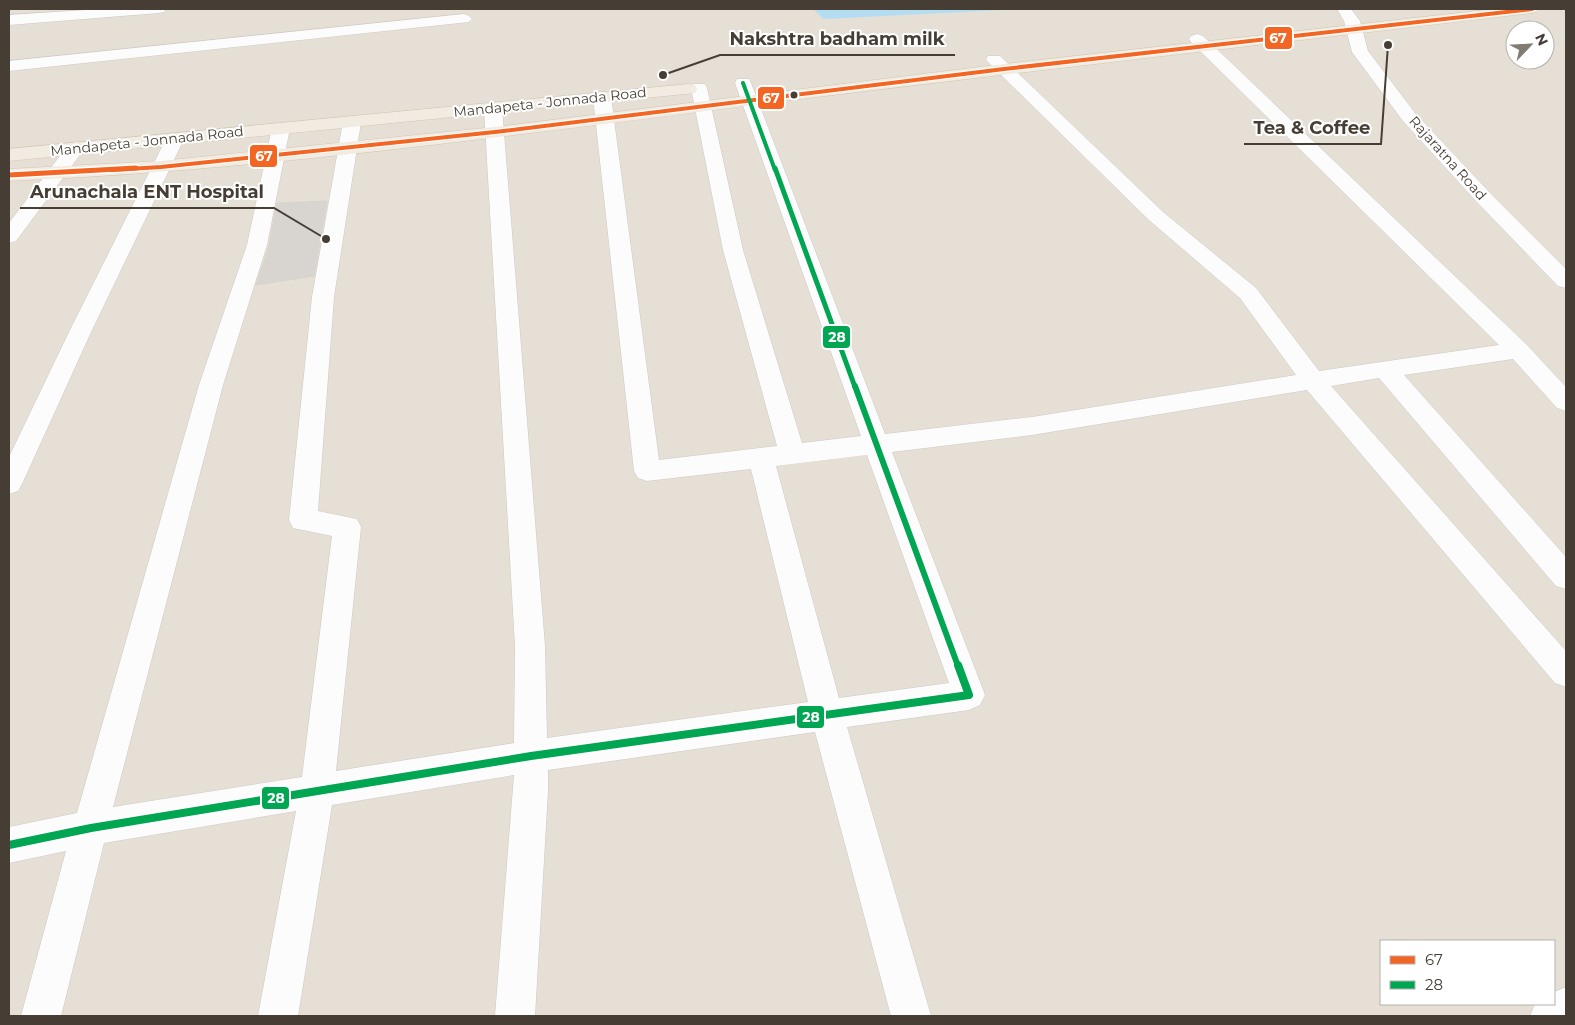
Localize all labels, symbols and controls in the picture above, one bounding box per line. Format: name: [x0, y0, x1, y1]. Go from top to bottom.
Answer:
north arrow: [1505, 20, 1555, 70]
callout: Nakshtra badham milk: [720, 22, 955, 55]
line badge: 67: [1264, 26, 1293, 50]
text: Nakshtra badham milk: [729, 28, 945, 50]
text: 67: [1269, 29, 1287, 47]
text: N: [1531, 31, 1552, 48]
street label: Mandapeta - Jonnada Road: [453, 83, 647, 121]
line badge: 67: [757, 86, 785, 110]
text: 67: [762, 89, 780, 107]
unlabelled marker: [789, 90, 799, 100]
callout: Tea & Coffee: [1244, 111, 1381, 144]
street label: Rajaratna Road: [1405, 112, 1491, 204]
text: Tea & Coffee: [1254, 117, 1370, 139]
street label: Mandapeta - Jonnada Road: [50, 122, 244, 160]
line badge: 67: [249, 144, 278, 168]
text: 67: [255, 147, 273, 165]
callout: Arunachala ENT Hospital: [20, 175, 274, 208]
text: Arunachala ENT Hospital: [29, 181, 264, 203]
line badge: 28: [822, 325, 851, 349]
text: 28: [828, 328, 846, 346]
line badge: 28: [796, 705, 825, 729]
text: 28: [802, 708, 820, 726]
line badge: 28: [261, 786, 290, 810]
text: 28: [267, 789, 285, 807]
legend: [1380, 940, 1555, 1005]
text: 67: [1425, 950, 1443, 969]
text: 28: [1425, 975, 1443, 994]

